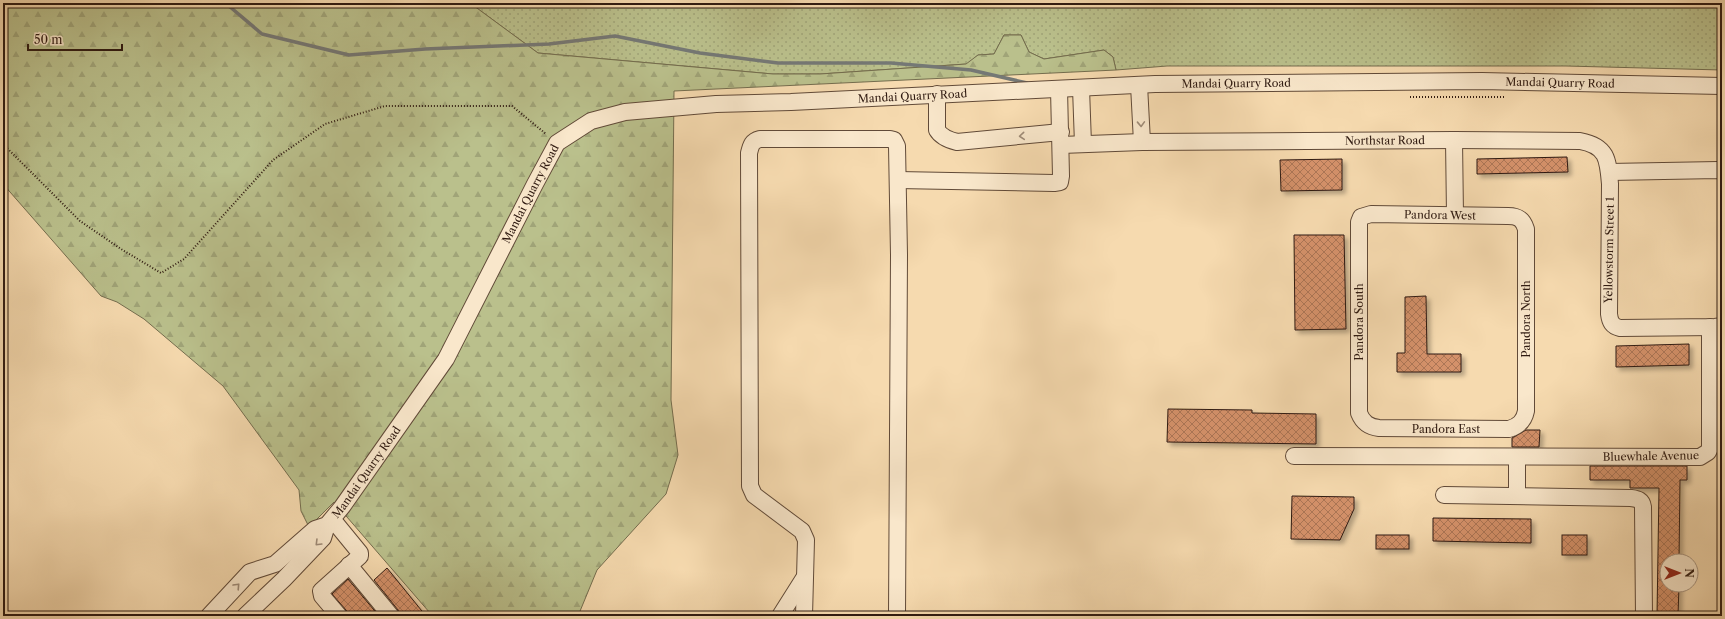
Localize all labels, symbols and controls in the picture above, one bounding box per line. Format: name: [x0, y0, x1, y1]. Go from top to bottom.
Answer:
scale bar: [28, 26, 122, 52]
text: 50 m: [34, 32, 63, 47]
street label: Mandai Quarry Road: [1505, 74, 1615, 91]
street label: Mandai Quarry Road: [1181, 76, 1291, 91]
street label: Mandai Quarry Road: [857, 86, 968, 106]
one-way arrow: [1137, 121, 1146, 127]
one-way arrow: [1019, 131, 1025, 140]
street label: Northstar Road: [1345, 133, 1425, 148]
street label: Mandai Quarry Road: [499, 142, 562, 246]
street label: Yellowstorm Street 1: [1601, 196, 1617, 304]
street label: Pandora West: [1404, 207, 1476, 223]
street label: Pandora North: [1519, 280, 1533, 358]
street label: Pandora South: [1352, 283, 1366, 361]
street label: Pandora East: [1412, 422, 1480, 436]
street label: Mandai Quarry Road: [329, 423, 404, 521]
street label: Bluewhale Avenue: [1603, 448, 1699, 464]
one-way arrow: [315, 538, 323, 546]
north arrow: [1659, 553, 1699, 593]
text: N: [1682, 568, 1696, 578]
one-way arrow: [232, 583, 239, 590]

